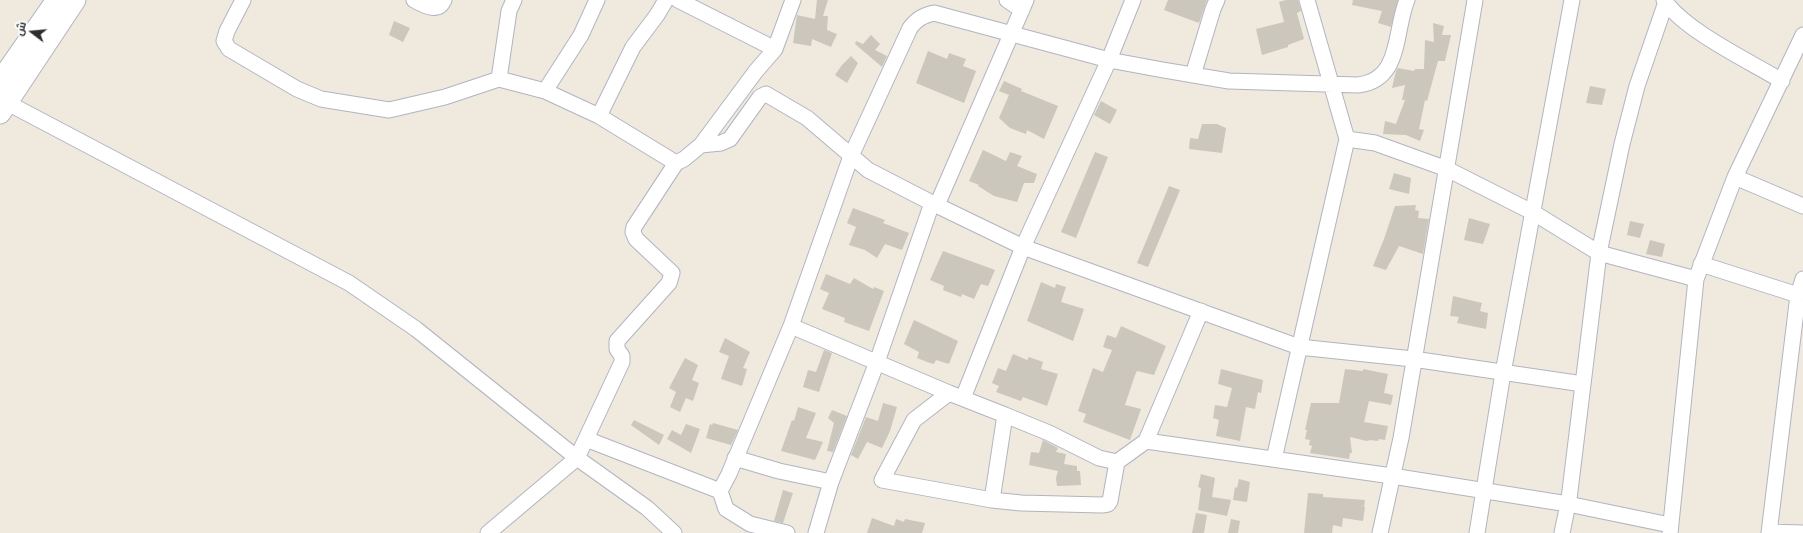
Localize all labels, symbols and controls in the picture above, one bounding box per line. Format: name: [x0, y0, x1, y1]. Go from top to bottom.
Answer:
north arrow: [12, 12, 52, 52]
text: ش: [13, 20, 28, 37]

